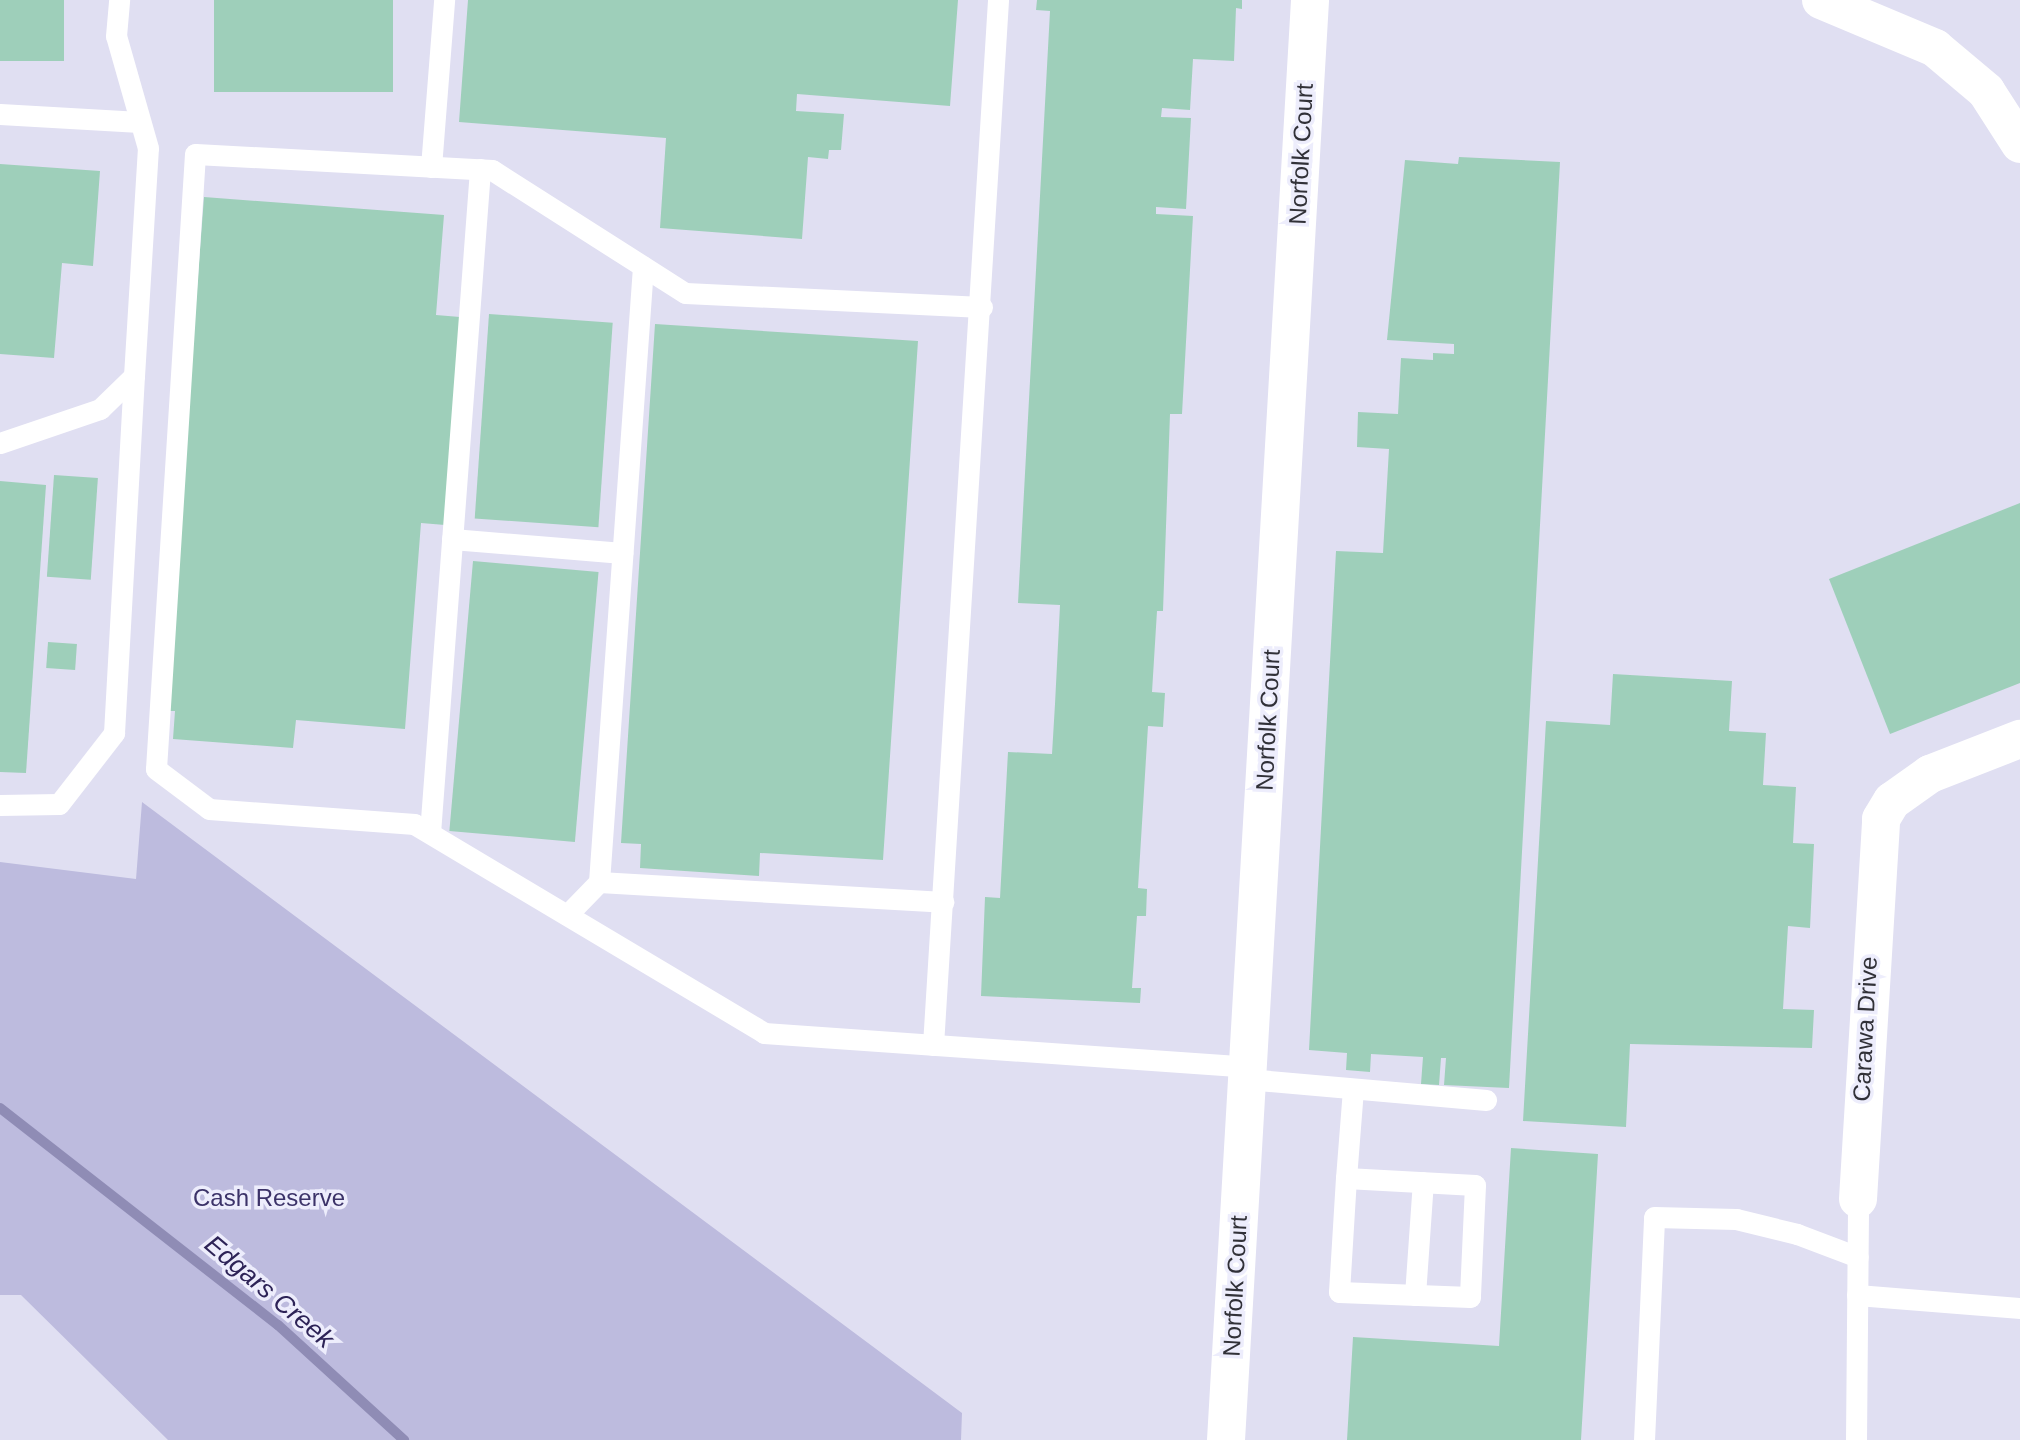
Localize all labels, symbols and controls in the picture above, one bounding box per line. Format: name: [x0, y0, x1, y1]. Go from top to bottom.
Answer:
street label: Norfolk Court: [1283, 83, 1319, 225]
street label: Norfolk Court: [1250, 649, 1286, 791]
street label: Carawa Drive: [1847, 956, 1883, 1102]
park label: Cash Reserve: [193, 1184, 345, 1212]
street label: Norfolk Court: [1217, 1215, 1253, 1357]
water label: Edgars Creek: [198, 1229, 340, 1355]

